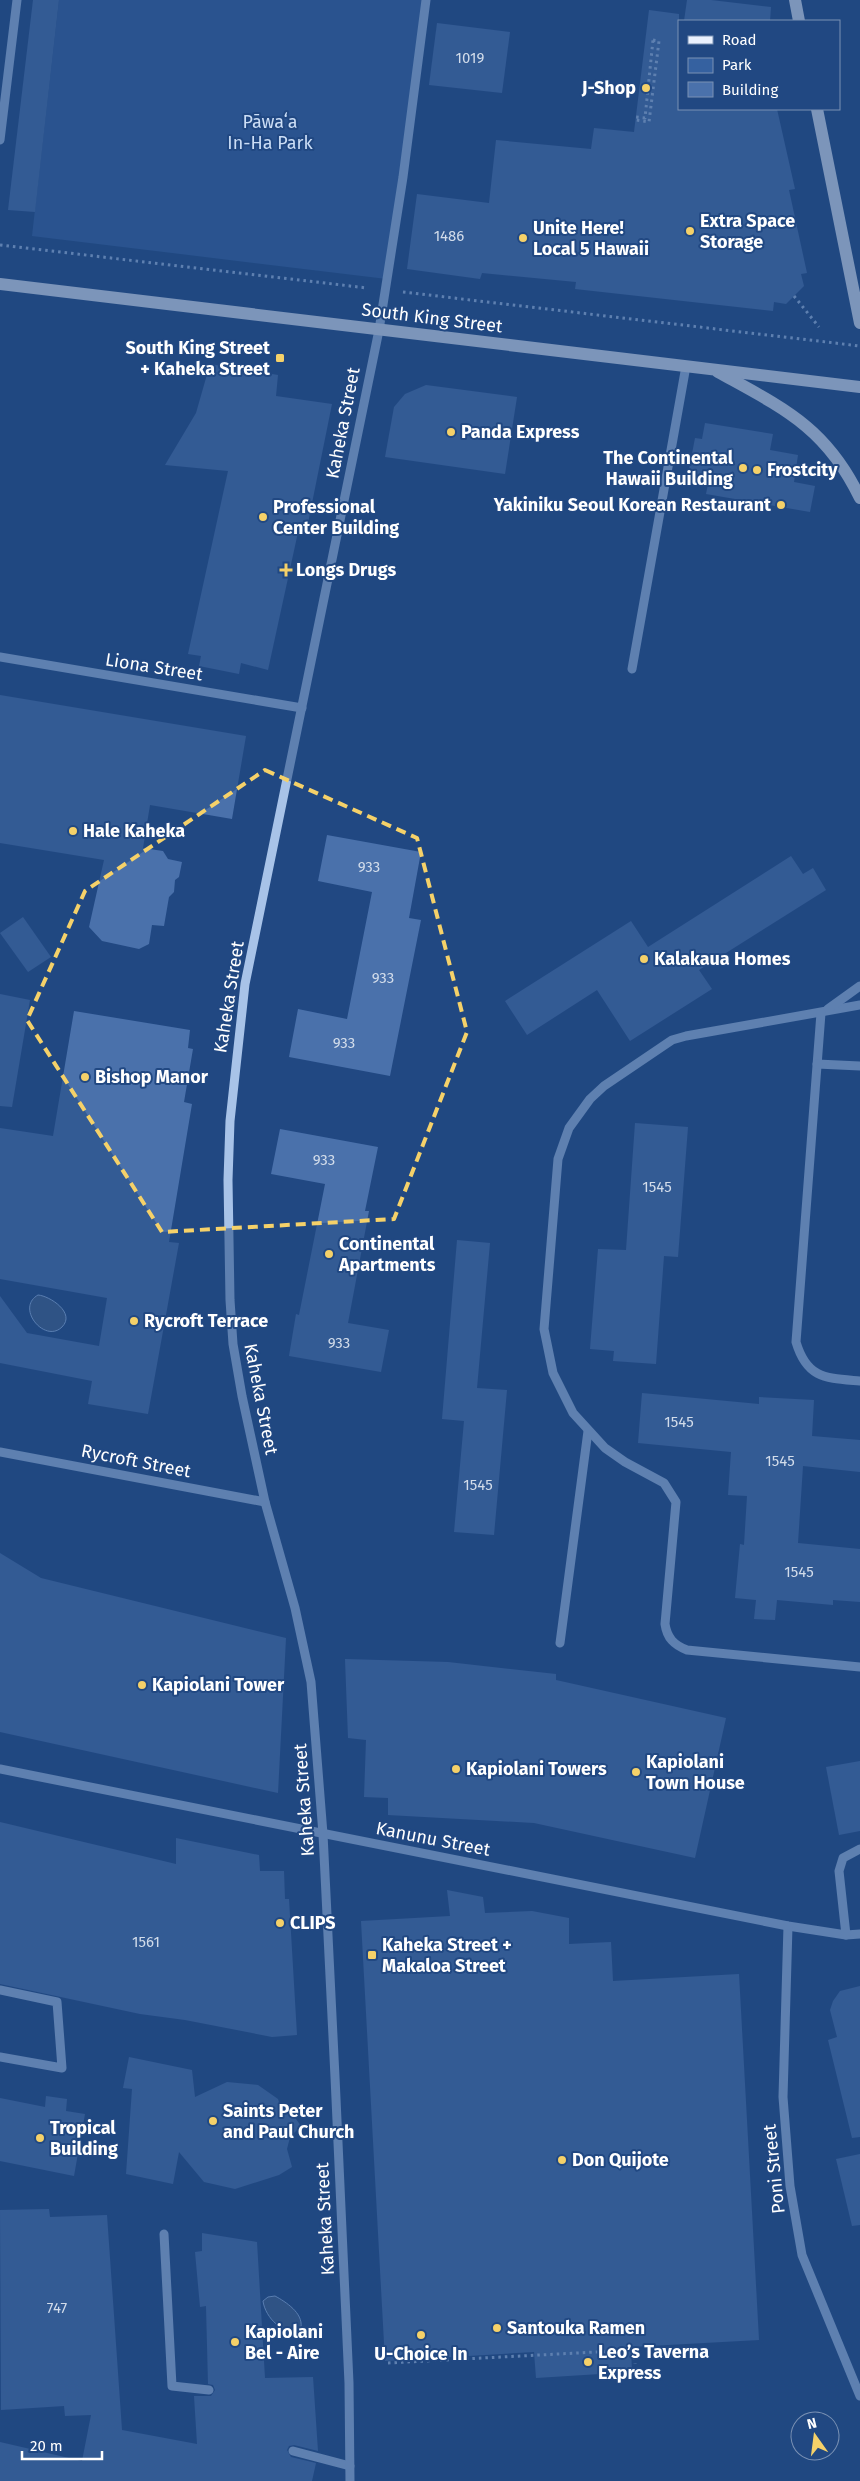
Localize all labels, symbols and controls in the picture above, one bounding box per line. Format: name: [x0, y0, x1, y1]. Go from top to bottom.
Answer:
legend: [678, 20, 840, 110]
text: Road: [722, 31, 757, 49]
house number: 1019: [456, 49, 485, 67]
text: Park: [722, 56, 752, 74]
place label: J-Shop: [581, 77, 636, 99]
text: Building: [722, 81, 778, 99]
marker: J-Shop: [640, 82, 652, 94]
park label: Pāwaʻa In-Ha Park: [227, 111, 313, 154]
place label: Extra Space Storage: [700, 210, 795, 253]
place label: Unite Here! Local 5 Hawaii: [533, 217, 649, 260]
marker: Extra Space Storage: [684, 225, 696, 237]
house number: 1486: [434, 227, 464, 245]
marker: Unite Here! Local 5 Hawaii: [517, 232, 529, 244]
street label: South King Street: [360, 298, 504, 338]
place label: South King Street + Kaheka Street: [126, 337, 271, 380]
marker: South King Street + Kaheka Street: [274, 352, 286, 364]
street label: Kaheka Street: [321, 365, 365, 481]
place label: Panda Express: [461, 421, 580, 443]
marker: Panda Express: [445, 426, 457, 438]
place label: The Continental Hawaii Building: [603, 447, 734, 490]
place label: Frostcity: [767, 459, 838, 481]
marker: The Continental Hawaii Building: [737, 462, 749, 474]
marker: Frostcity: [751, 464, 763, 476]
place label: Yakiniku Seoul Korean Restaurant: [493, 494, 772, 516]
place label: Professional Center Building: [273, 496, 399, 539]
marker: Yakiniku Seoul Korean Restaurant: [775, 499, 787, 511]
marker: Professional Center Building: [257, 511, 269, 523]
place label: Longs Drugs: [296, 559, 396, 581]
marker: Longs Drugs: [280, 564, 292, 576]
street label: Liona Street: [104, 648, 205, 686]
place label: Hale Kaheka: [83, 820, 185, 842]
marker: Hale Kaheka: [67, 825, 79, 837]
house number: 933: [358, 858, 380, 876]
street label: Kaheka Street: [209, 939, 249, 1055]
place label: Kalakaua Homes: [654, 948, 791, 970]
marker: Kalakaua Homes: [638, 953, 650, 965]
house number: 933: [372, 969, 394, 987]
house number: 933: [333, 1034, 355, 1052]
place label: Bishop Manor: [95, 1066, 209, 1088]
marker: Bishop Manor: [79, 1071, 91, 1083]
house number: 933: [313, 1151, 335, 1169]
house number: 1545: [642, 1178, 672, 1196]
place label: Continental Apartments: [338, 1233, 436, 1276]
marker: Continental Apartments: [323, 1248, 335, 1260]
place label: Rycroft Terrace: [144, 1310, 268, 1332]
marker: Rycroft Terrace: [128, 1315, 140, 1327]
house number: 933: [328, 1334, 350, 1352]
street label: Kaheka Street: [239, 1341, 283, 1457]
house number: 1545: [664, 1413, 694, 1431]
street label: Rycroft Street: [79, 1440, 193, 1483]
house number: 1545: [765, 1452, 795, 1470]
house number: 1545: [463, 1476, 493, 1494]
house number: 1545: [784, 1563, 814, 1581]
place label: Kapiolani Tower: [152, 1674, 285, 1696]
marker: Kapiolani Tower: [136, 1679, 148, 1691]
street label: Kaheka Street: [289, 1742, 319, 1857]
place label: Kapiolani Town House: [646, 1751, 745, 1794]
place label: Kapiolani Towers: [466, 1758, 607, 1780]
marker: Kapiolani Towers: [450, 1763, 462, 1775]
marker: Kapiolani Town House: [630, 1766, 642, 1778]
street label: Kanunu Street: [374, 1817, 492, 1861]
place label: CLIPS: [290, 1912, 336, 1934]
marker: CLIPS: [274, 1917, 286, 1929]
house number: 1561: [132, 1933, 160, 1951]
place label: Kaheka Street + Makaloa Street: [382, 1934, 512, 1977]
marker: Kaheka Street + Makaloa Street: [366, 1949, 378, 1961]
place label: Saints Peter and Paul Church: [223, 2100, 355, 2143]
marker: Saints Peter and Paul Church: [207, 2115, 219, 2127]
place label: Tropical Building: [50, 2117, 118, 2160]
street label: Poni Street: [758, 2123, 790, 2215]
marker: Tropical Building: [34, 2132, 46, 2144]
place label: Don Quijote: [572, 2149, 669, 2171]
marker: Don Quijote: [556, 2154, 568, 2166]
street label: Kaheka Street: [311, 2162, 339, 2276]
house number: 747: [47, 2299, 68, 2317]
place label: Santouka Ramen: [507, 2317, 645, 2339]
place label: Kapiolani Bel - Aire: [245, 2321, 323, 2364]
marker: Santouka Ramen: [491, 2322, 503, 2334]
marker: U-Choice In: [415, 2329, 427, 2341]
marker: Kapiolani Bel - Aire: [229, 2336, 241, 2348]
place label: Leo’s Taverna Express: [598, 2341, 709, 2384]
place label: U-Choice In: [374, 2343, 468, 2365]
marker: Leo’s Taverna Express: [582, 2356, 594, 2368]
north arrow: [790, 2411, 840, 2461]
text: N: [805, 2414, 819, 2433]
scale bar: [22, 2428, 102, 2460]
text: 20 m: [30, 2437, 63, 2455]

